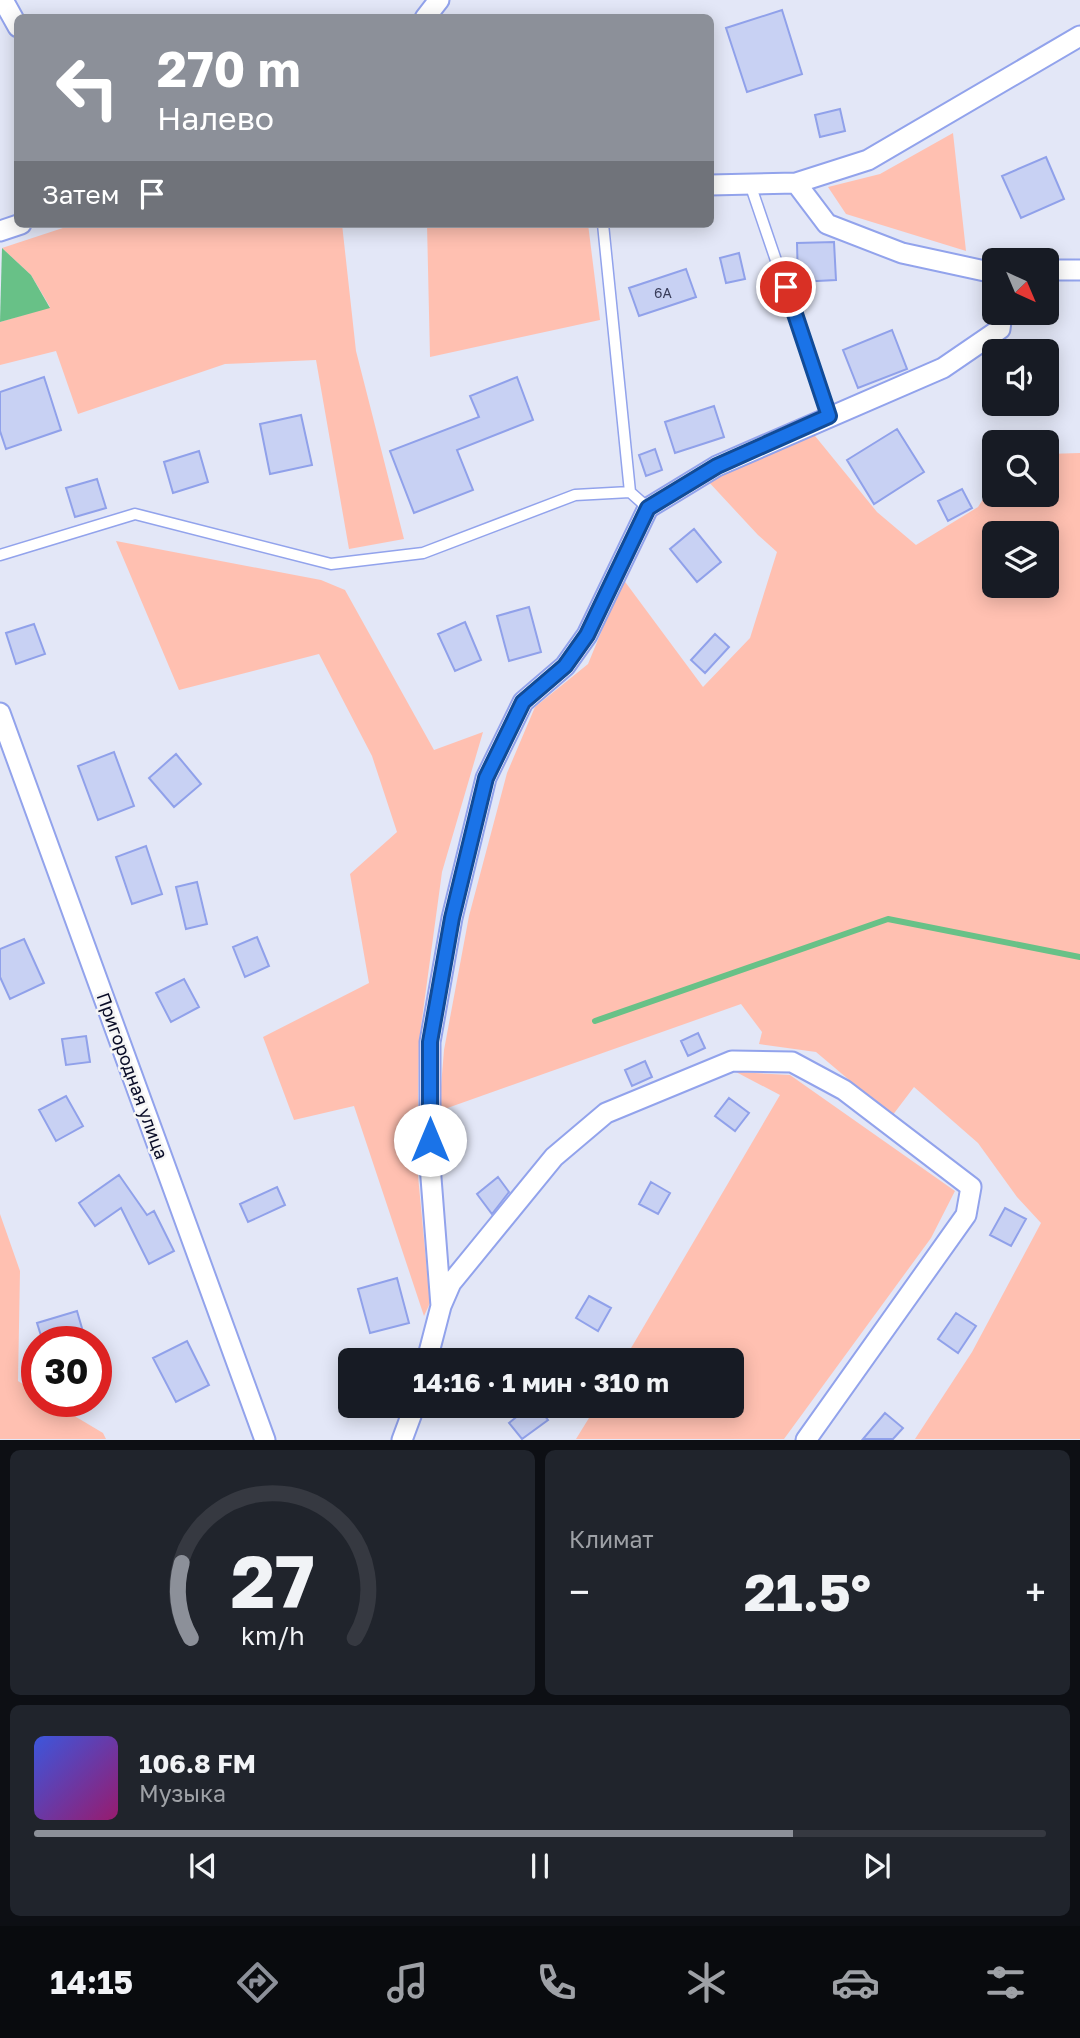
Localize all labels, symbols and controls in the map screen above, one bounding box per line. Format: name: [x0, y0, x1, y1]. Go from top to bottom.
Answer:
text: 270 m: [157, 39, 301, 98]
icon: left: [42, 42, 133, 133]
text: Налево: [157, 99, 274, 137]
icon: arrive: [133, 175, 171, 213]
text: Затем: [42, 179, 119, 210]
north arrow: [982, 248, 1059, 326]
map controls: [982, 248, 1059, 598]
pin: [756, 257, 816, 317]
icon: arrive: [767, 268, 805, 306]
house number: 6А: [654, 284, 673, 301]
button: sound: [982, 339, 1059, 416]
button: search: [982, 430, 1059, 507]
button: layers: [982, 521, 1059, 598]
street label: Пригородная улица: [93, 989, 173, 1162]
position arrow: [393, 1103, 467, 1177]
speed limit sign: 30: [21, 1326, 112, 1417]
text: 14:16 · 1 мин · 310 m: [413, 1367, 669, 1398]
text: Климат: [569, 1525, 654, 1553]
text: 27: [230, 1538, 315, 1625]
text: 21.5°: [744, 1560, 871, 1622]
text: −: [569, 1569, 590, 1614]
text: +: [1025, 1569, 1046, 1614]
text: km/h: [241, 1620, 304, 1651]
text: 106.8 FM: [139, 1748, 256, 1779]
text: Музыка: [139, 1779, 226, 1807]
icon: previous: [184, 1847, 222, 1885]
icon: pause: [521, 1847, 559, 1885]
icon: next: [858, 1847, 896, 1885]
icon: directions: [233, 1958, 282, 2007]
icon: music: [383, 1958, 432, 2007]
icon: phone: [532, 1958, 581, 2007]
icon: climate: [682, 1958, 731, 2007]
icon: car: [831, 1958, 880, 2007]
icon: filters: [981, 1958, 1030, 2007]
text: 14:15: [50, 1963, 133, 2001]

